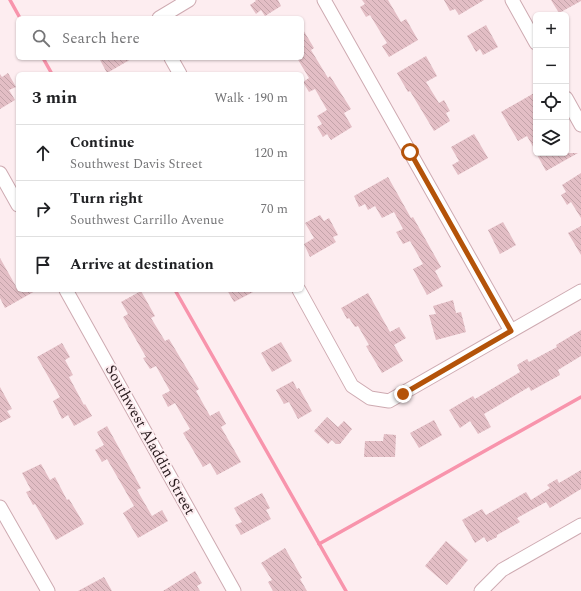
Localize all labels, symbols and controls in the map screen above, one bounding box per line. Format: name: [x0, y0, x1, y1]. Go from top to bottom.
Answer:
map controls: [533, 12, 569, 156]
button: +: [533, 12, 569, 48]
search box: [16, 16, 304, 60]
icon: search: [30, 27, 52, 49]
text: Search here: [62, 27, 140, 50]
button: −: [533, 48, 569, 84]
button: locate: [533, 84, 569, 120]
text: 3 min: [32, 85, 77, 111]
text: Walk · 190 m: [214, 88, 288, 108]
button: layers: [533, 120, 569, 156]
text: Continue: [70, 131, 135, 154]
icon: ahead: [32, 142, 54, 164]
text: 120 m: [254, 143, 288, 163]
route start: [401, 143, 419, 161]
text: Southwest Davis Street: [70, 154, 203, 174]
text: Turn right: [70, 187, 143, 210]
icon: right: [32, 198, 54, 220]
text: 70 m: [261, 199, 288, 219]
text: Southwest Carrillo Avenue: [70, 210, 224, 230]
text: Arrive at destination: [70, 253, 214, 276]
icon: arrive: [32, 254, 54, 276]
street label: Southwest Aladdin Street: [99, 361, 201, 519]
route end: [394, 385, 412, 403]

